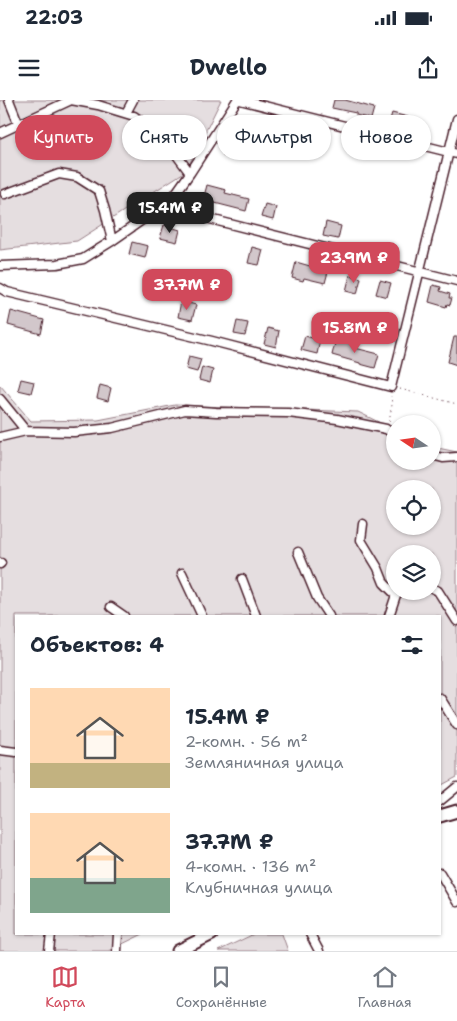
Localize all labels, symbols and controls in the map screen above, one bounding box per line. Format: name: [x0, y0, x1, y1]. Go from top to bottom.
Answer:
text: 22:03: [25, 5, 83, 30]
text: Dwello: [190, 53, 267, 82]
icon: menu: [15, 54, 43, 82]
icon: share: [414, 54, 442, 82]
chip: Купить: [15, 115, 112, 160]
chip: Снять: [122, 115, 207, 160]
chip: Фильтры: [217, 115, 331, 160]
chip: Новое: [341, 115, 431, 160]
pin: 15.4M ₽: [124, 192, 216, 234]
text: 15.4M ₽: [138, 197, 202, 218]
pin: 23.9M ₽: [308, 242, 400, 284]
text: 23.9M ₽: [320, 247, 388, 268]
pin: 37.7M ₽: [141, 268, 233, 311]
text: 37.7M ₽: [153, 274, 221, 295]
pin: 15.8M ₽: [309, 312, 401, 354]
text: 15.8M ₽: [322, 317, 388, 338]
north arrow: [386, 415, 441, 470]
map controls: [386, 415, 441, 600]
button: locate: [386, 480, 441, 535]
button: layers: [386, 545, 441, 600]
text: Объектов: 4: [30, 631, 164, 659]
icon: filters: [398, 631, 426, 659]
text: 15.4M ₽: [185, 703, 270, 731]
icon: home: [70, 708, 130, 768]
text: 2-комн. · 56 m²: [185, 731, 308, 752]
text: Земляничная улица: [185, 752, 343, 773]
text: 37.7M ₽: [185, 828, 274, 856]
icon: home: [70, 833, 130, 893]
text: 4-комн. · 136 m²: [185, 856, 316, 877]
text: Клубничная улица: [185, 877, 332, 898]
tab: Карта: [45, 963, 85, 1011]
tab: Сохранённые: [176, 963, 267, 1011]
tab: Главная: [357, 963, 412, 1011]

